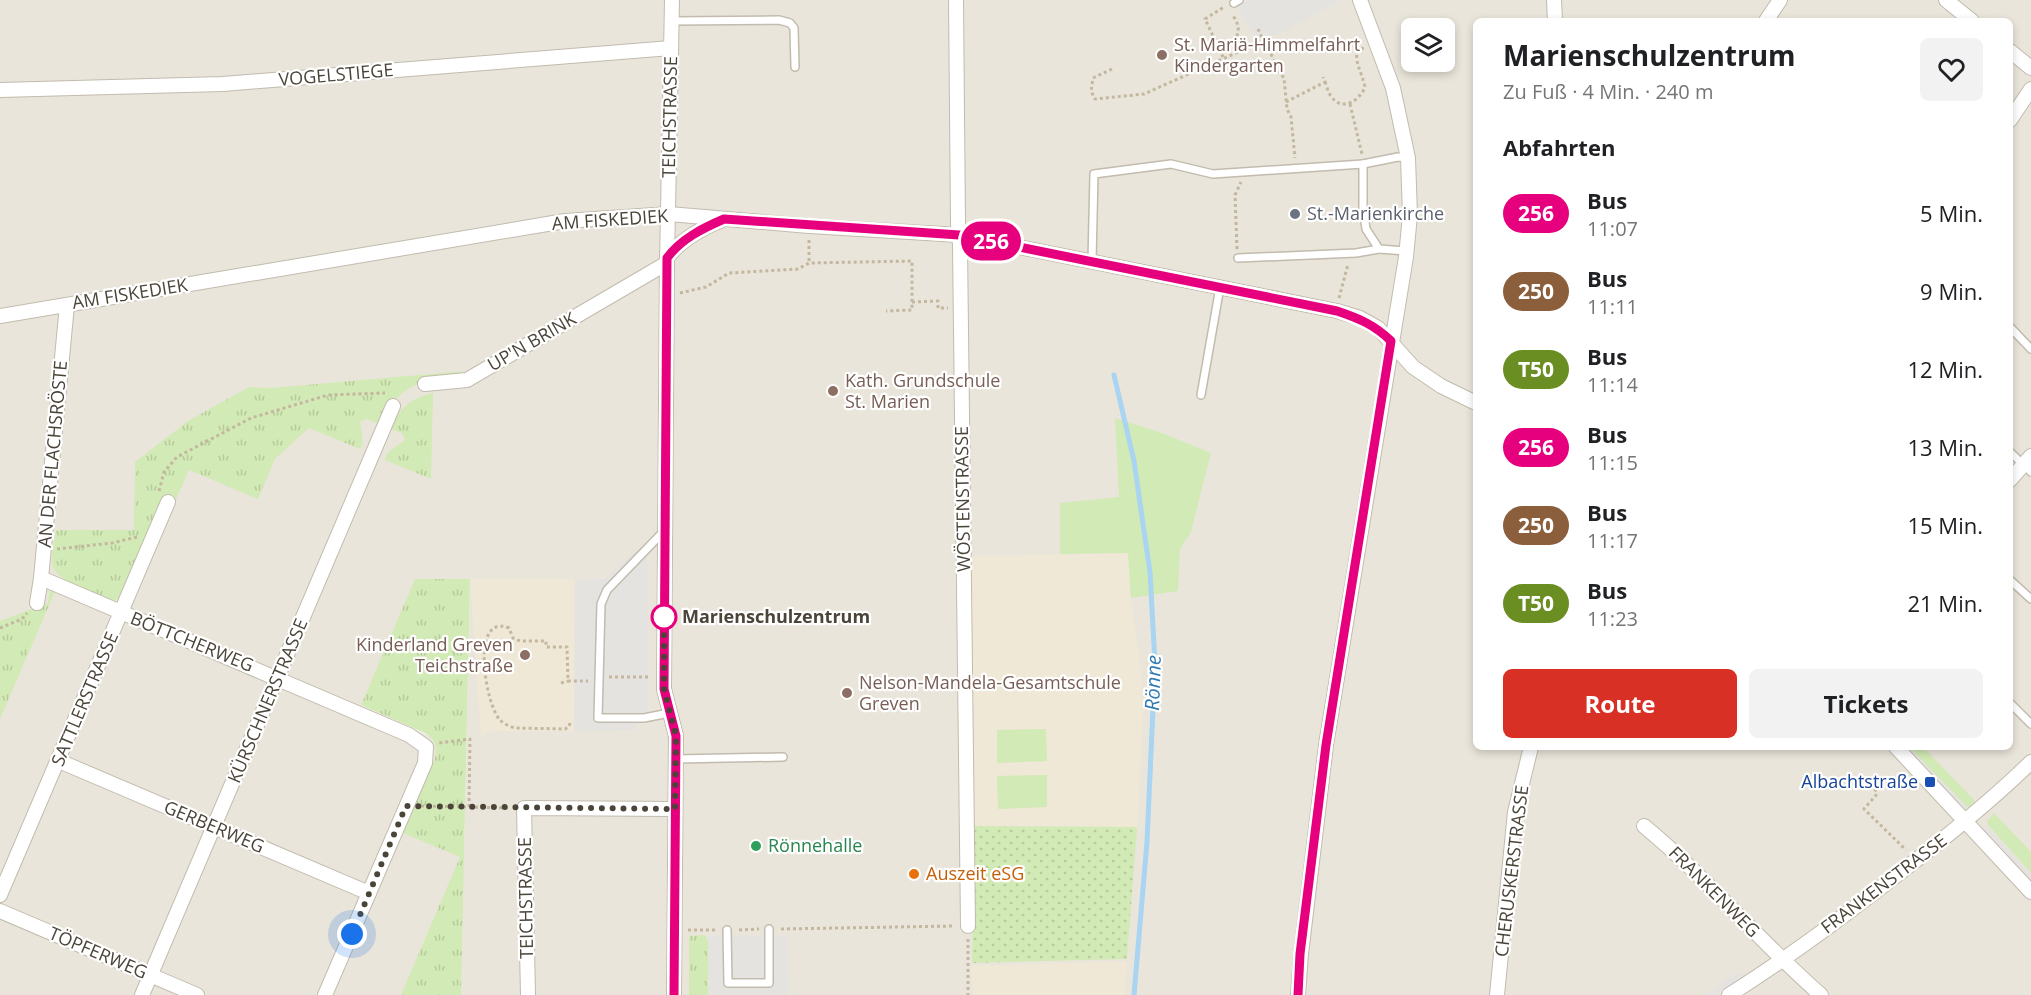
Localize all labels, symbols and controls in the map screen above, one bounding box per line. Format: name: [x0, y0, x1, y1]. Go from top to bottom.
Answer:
map controls: [1401, 18, 1455, 72]
button: layers: [1401, 18, 1455, 72]
place label: St. Mariä-Himmelfahrt Kindergarten: [1174, 32, 1360, 77]
text: Marienschulzentrum: [1503, 36, 1796, 74]
button: heart: [1920, 38, 1983, 101]
marker: St. Mariä-Himmelfahrt Kindergarten: [1155, 48, 1169, 62]
street label: TEICHSTRASSE: [656, 56, 682, 178]
street label: VOGELSTIEGE: [278, 57, 394, 91]
text: Zu Fuß · 4 Min. · 240 m: [1503, 78, 1713, 105]
text: Abfahrten: [1503, 132, 1615, 162]
text: Bus: [1587, 185, 1627, 215]
text: 5 Min.: [1920, 198, 1983, 228]
text: 256: [1518, 199, 1554, 227]
place label: St.-Marienkirche: [1307, 201, 1444, 225]
street label: AM FISKEDIEK: [551, 203, 670, 235]
marker: St.-Marienkirche: [1288, 207, 1302, 221]
text: 11:07: [1587, 215, 1638, 242]
line badge: 256: [956, 222, 1026, 260]
text: 256: [973, 227, 1009, 255]
text: Bus: [1587, 263, 1627, 293]
street label: AM FISKEDIEK: [70, 272, 190, 314]
text: 9 Min.: [1920, 276, 1983, 306]
text: 250: [1518, 277, 1554, 305]
text: 11:11: [1587, 293, 1638, 320]
street label: UP'N BRINK: [483, 306, 581, 376]
text: Bus: [1587, 341, 1627, 371]
text: 12 Min.: [1908, 354, 1983, 384]
text: T50: [1518, 355, 1554, 383]
street label: AN DER FLACHSRÖSTE: [32, 359, 72, 549]
place label: Kath. Grundschule St. Marien: [845, 368, 1000, 413]
text: 11:14: [1587, 371, 1638, 398]
marker: Kath. Grundschule St. Marien: [826, 384, 840, 398]
text: Bus: [1587, 419, 1627, 449]
street label: WÖSTENSTRASSE: [949, 426, 975, 572]
text: 13 Min.: [1908, 432, 1983, 462]
text: 256: [1518, 433, 1554, 461]
text: 11:15: [1587, 449, 1638, 476]
text: Bus: [1587, 497, 1627, 527]
text: 15 Min.: [1908, 510, 1983, 540]
text: 250: [1518, 511, 1554, 539]
text: 11:17: [1587, 527, 1638, 554]
text: Bus: [1587, 575, 1627, 605]
text: 21 Min.: [1908, 588, 1983, 618]
text: T50: [1518, 589, 1554, 617]
marker: Marienschulzentrum: [651, 604, 677, 630]
place label: Marienschulzentrum: [682, 604, 870, 628]
street label: BÖTTCHERWEG: [127, 605, 258, 677]
text: 11:23: [1587, 605, 1638, 632]
street label: KÜRSCHNERSTRASSE: [222, 615, 313, 786]
street label: SATTLERSTRASSE: [45, 628, 123, 769]
place label: Kinderland Greven Teichstraße: [356, 632, 513, 677]
marker: Kinderland Greven Teichstraße: [518, 648, 532, 662]
water label: Rönne: [1138, 655, 1167, 711]
button: Route: [1503, 669, 1737, 738]
button: Tickets: [1749, 669, 1983, 738]
place label: Nelson-Mandela-Gesamtschule Greven: [859, 670, 1121, 715]
marker: Nelson-Mandela-Gesamtschule Greven: [840, 686, 854, 700]
place label: Albachtstraße: [1801, 769, 1918, 793]
marker: Albachtstraße: [1923, 775, 1937, 789]
street label: CHERUSKERSTRASSE: [1489, 784, 1533, 958]
street label: GERBERWEG: [161, 794, 268, 858]
street label: FRANKENSTRASSE: [1816, 828, 1951, 939]
place label: Rönnehalle: [768, 833, 862, 857]
street label: TEICHSTRASSE: [512, 837, 538, 959]
marker: Rönnehalle: [749, 839, 763, 853]
street label: FRANKENWEG: [1664, 841, 1765, 942]
place label: Auszeit eSG: [926, 861, 1024, 885]
marker: Auszeit eSG: [907, 867, 921, 881]
your location: [337, 919, 367, 949]
street label: TÖPFERWEG: [45, 921, 151, 984]

